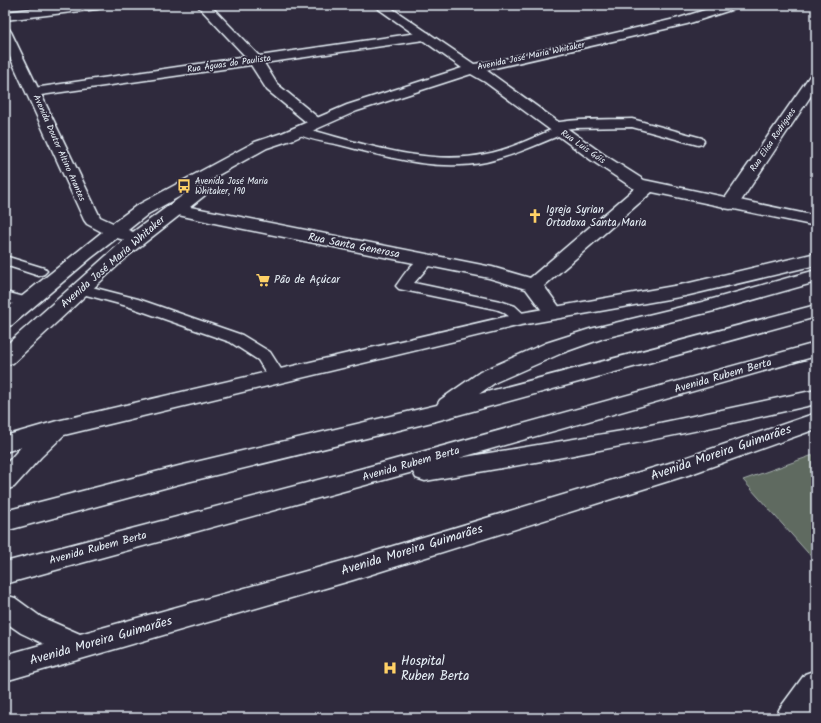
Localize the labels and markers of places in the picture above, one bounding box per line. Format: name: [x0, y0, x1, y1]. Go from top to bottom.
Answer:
place label: Avenida José Maria Whitaker, 190: [195, 174, 268, 199]
bus stop icon: Avenida José Maria Whitaker, 190: [176, 178, 192, 194]
place label: Igreja Syrian Ortodoxa Santa Maria: [546, 201, 646, 232]
church icon: Igreja Syrian Ortodoxa Santa Maria: [527, 208, 543, 224]
place label: Pão de Açúcar: [274, 271, 341, 289]
supermarket icon: Pão de Açúcar: [255, 272, 271, 288]
place label: Hospital Ruben Berta: [401, 651, 469, 687]
hospital icon: Hospital Ruben Berta: [382, 660, 398, 676]

